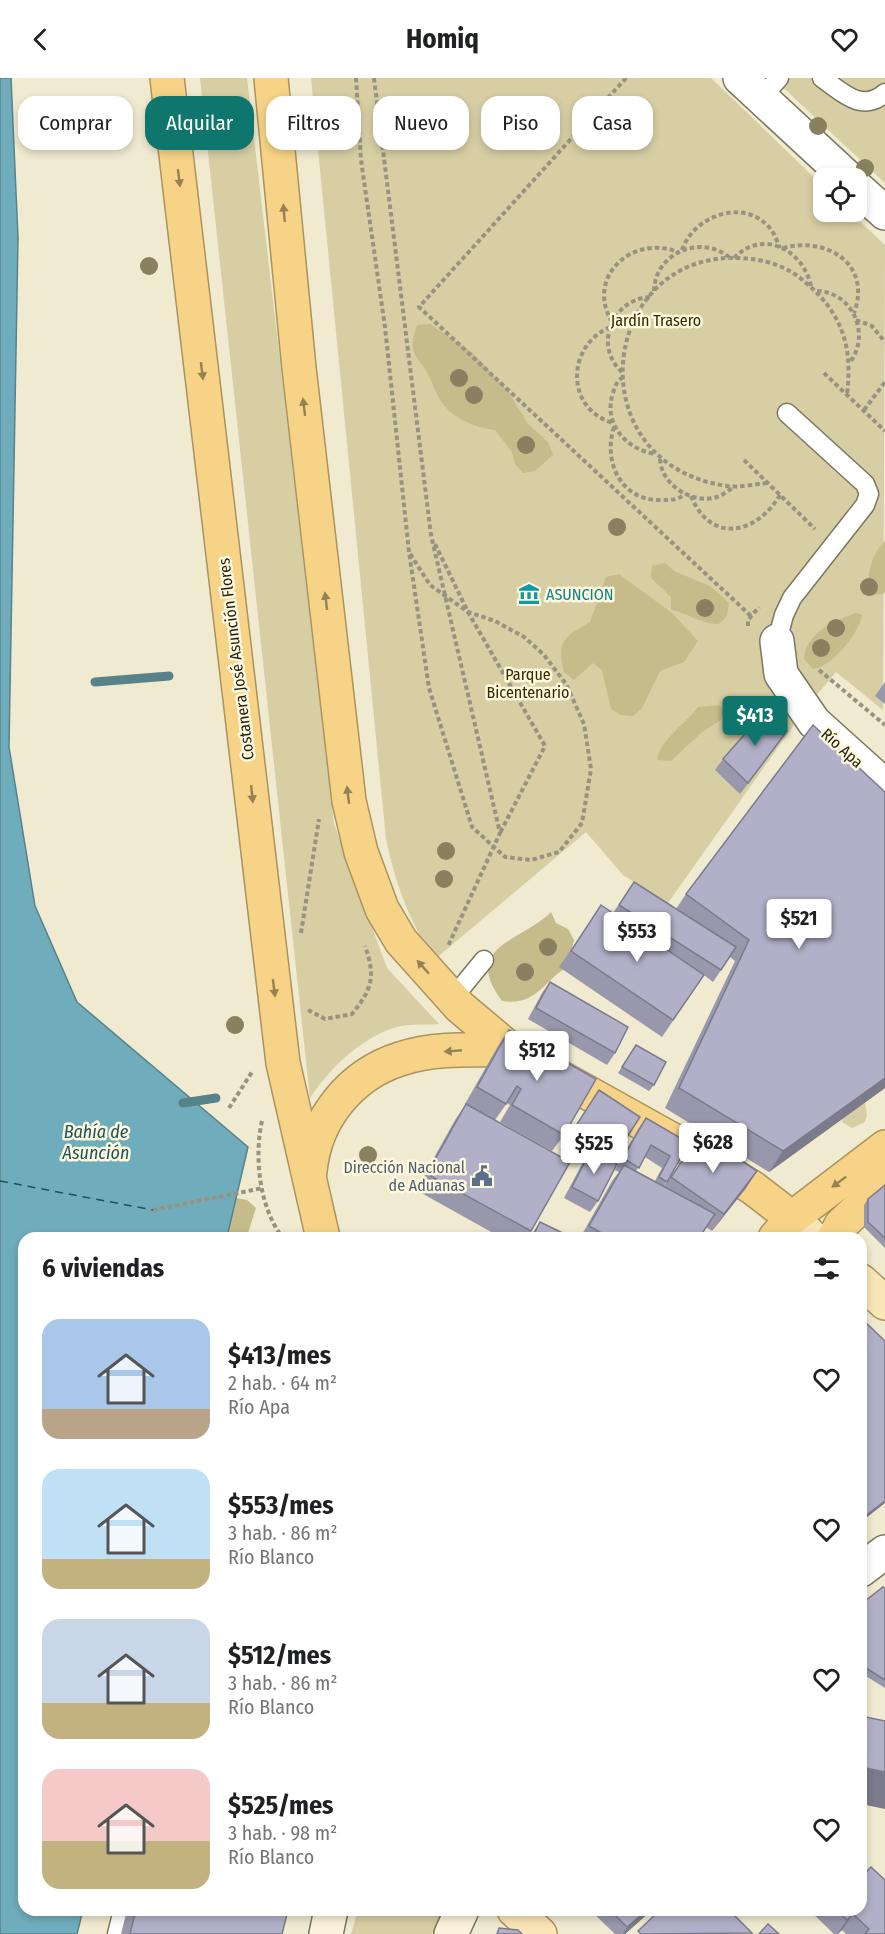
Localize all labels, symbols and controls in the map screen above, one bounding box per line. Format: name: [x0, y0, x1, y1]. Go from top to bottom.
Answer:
icon: back: [24, 23, 57, 56]
text: Homiq: [406, 23, 479, 55]
icon: heart: [828, 23, 861, 56]
chip: Comprar: [18, 96, 133, 150]
chip: Alquilar: [145, 96, 254, 150]
chip: Filtros: [266, 96, 361, 150]
chip: Nuevo: [373, 96, 469, 150]
chip: Piso: [481, 96, 560, 150]
chip: Casa: [572, 96, 653, 150]
one-way arrow: [174, 168, 183, 187]
map controls: [813, 168, 867, 222]
button: locate: [813, 168, 867, 222]
one-way arrow: [279, 204, 289, 223]
park label: Jardín Trasero: [611, 311, 701, 330]
one-way arrow: [197, 362, 207, 381]
one-way arrow: [299, 398, 308, 417]
street label: Costanera José Asunción Flores: [214, 557, 258, 761]
museum icon: ASUNCION: [517, 582, 541, 606]
place label: ASUNCION: [546, 585, 614, 604]
one-way arrow: [322, 592, 331, 611]
park label: Parque Bicentenario: [487, 665, 569, 702]
pin: $413: [719, 696, 791, 747]
text: $413: [737, 703, 773, 727]
street label: Río Apa: [817, 724, 867, 772]
one-way arrow: [247, 785, 257, 804]
one-way arrow: [344, 785, 353, 804]
pin: $521: [763, 899, 835, 950]
text: $521: [781, 906, 817, 930]
pin: $553: [601, 912, 673, 963]
text: $553: [618, 919, 656, 943]
one-way arrow: [416, 959, 429, 975]
one-way arrow: [269, 979, 279, 998]
pin: $512: [501, 1031, 573, 1082]
text: $512: [519, 1038, 555, 1062]
one-way arrow: [443, 1046, 462, 1056]
water label: Bahía de Asunción: [62, 1121, 129, 1164]
pin: $628: [677, 1123, 749, 1174]
pin: $525: [558, 1124, 630, 1175]
text: $628: [693, 1130, 733, 1154]
text: $525: [575, 1131, 613, 1155]
place label: Dirección Nacional de Aduanas: [343, 1158, 465, 1195]
public building icon: Dirección Nacional de Aduanas: [470, 1164, 494, 1188]
one-way arrow: [831, 1176, 846, 1188]
icon: filters: [810, 1252, 843, 1285]
text: 6 viviendas: [42, 1253, 164, 1284]
text: $413/mes: [228, 1340, 331, 1371]
icon: home: [90, 1343, 162, 1415]
icon: heart: [810, 1363, 843, 1396]
text: 2 hab. · 64 m²: [228, 1371, 337, 1395]
text: Río Apa: [228, 1395, 290, 1419]
text: $553/mes: [228, 1490, 334, 1521]
icon: home: [90, 1493, 162, 1565]
icon: heart: [810, 1513, 843, 1546]
text: 3 hab. · 86 m²: [228, 1521, 338, 1545]
text: Río Blanco: [228, 1545, 314, 1569]
text: $512/mes: [228, 1640, 331, 1671]
icon: home: [90, 1643, 162, 1715]
icon: heart: [810, 1663, 843, 1696]
text: 3 hab. · 86 m²: [228, 1671, 338, 1695]
text: Río Blanco: [228, 1695, 314, 1719]
text: $525/mes: [228, 1790, 333, 1821]
icon: home: [90, 1793, 162, 1865]
icon: heart: [810, 1813, 843, 1846]
text: 3 hab. · 98 m²: [228, 1821, 337, 1845]
text: Río Blanco: [228, 1845, 314, 1869]

